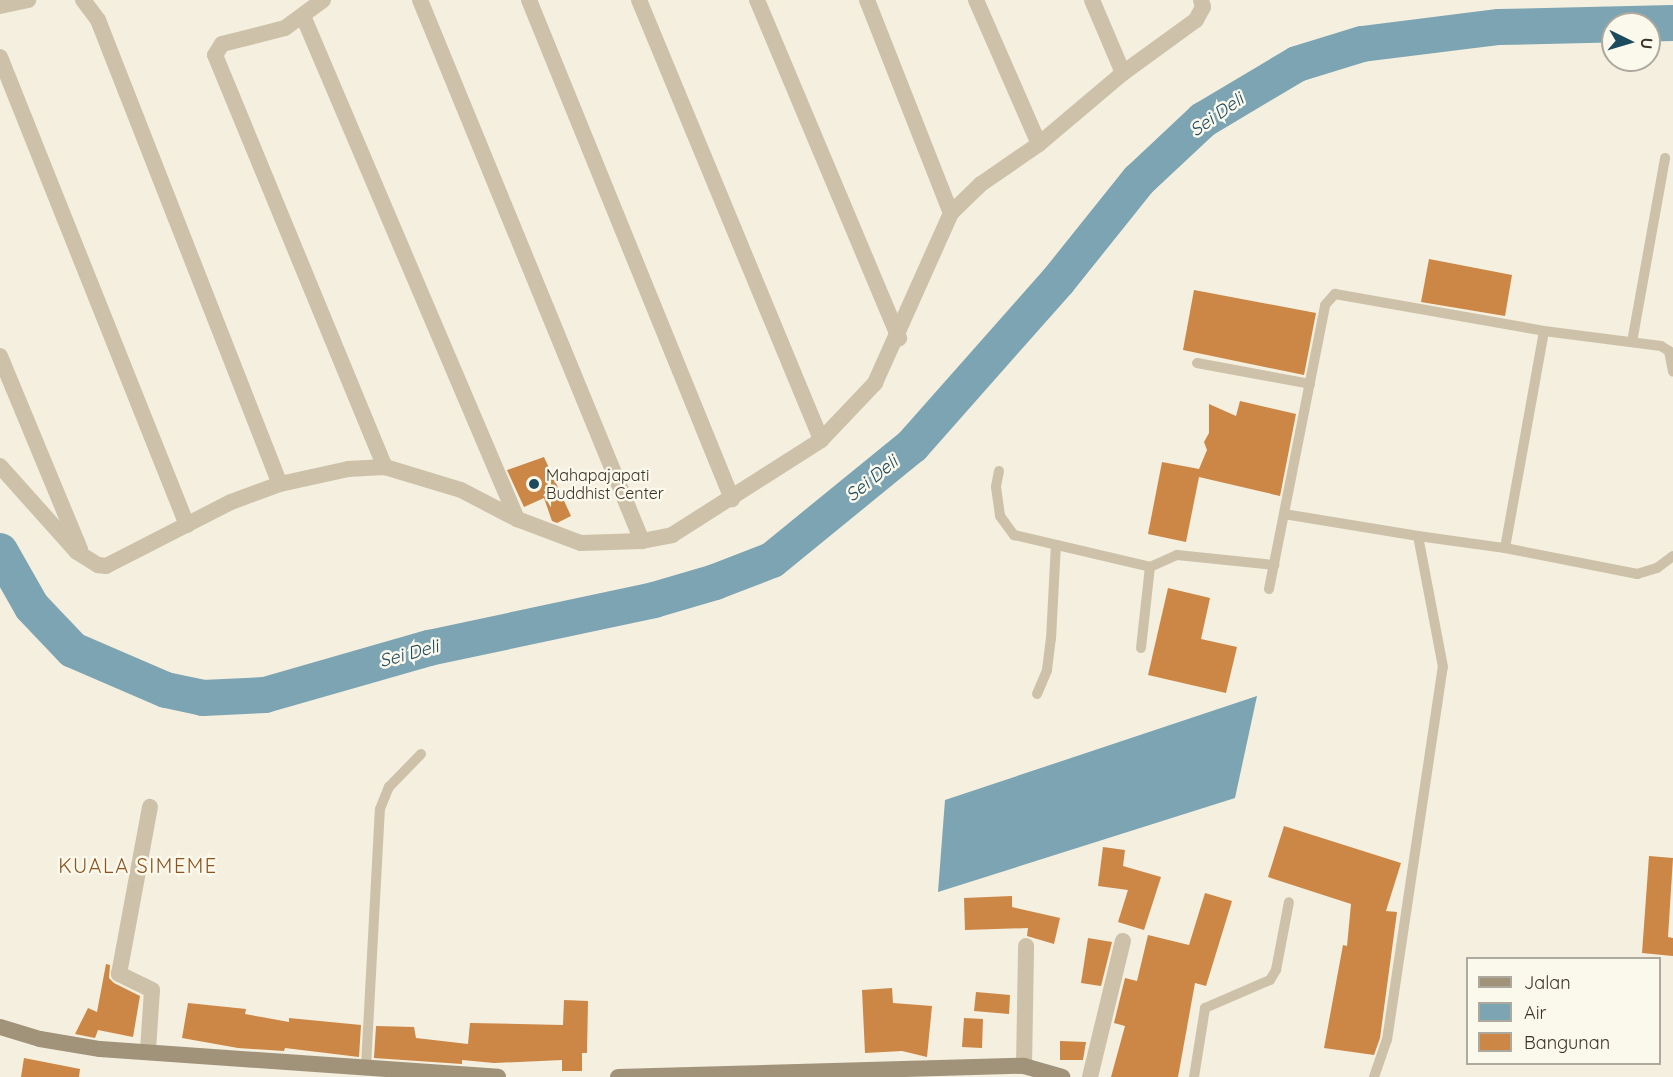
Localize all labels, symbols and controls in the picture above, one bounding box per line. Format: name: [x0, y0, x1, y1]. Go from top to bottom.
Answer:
north arrow: [1601, 12, 1661, 72]
text: U: [1636, 37, 1657, 50]
water label: Sei Deli: [1186, 89, 1248, 141]
water label: Sei Deli: [842, 452, 902, 506]
place label: Mahapajapati Buddhist Center: [546, 465, 664, 503]
marker: Mahapajapati Buddhist Center: [527, 477, 541, 491]
water label: Sei Deli: [377, 636, 441, 672]
district label: KUALA SIMEME: [58, 853, 218, 877]
legend: [1466, 957, 1661, 1065]
text: Jalan: [1524, 971, 1571, 994]
text: Air: [1524, 1001, 1546, 1024]
text: Bangunan: [1524, 1031, 1610, 1054]

